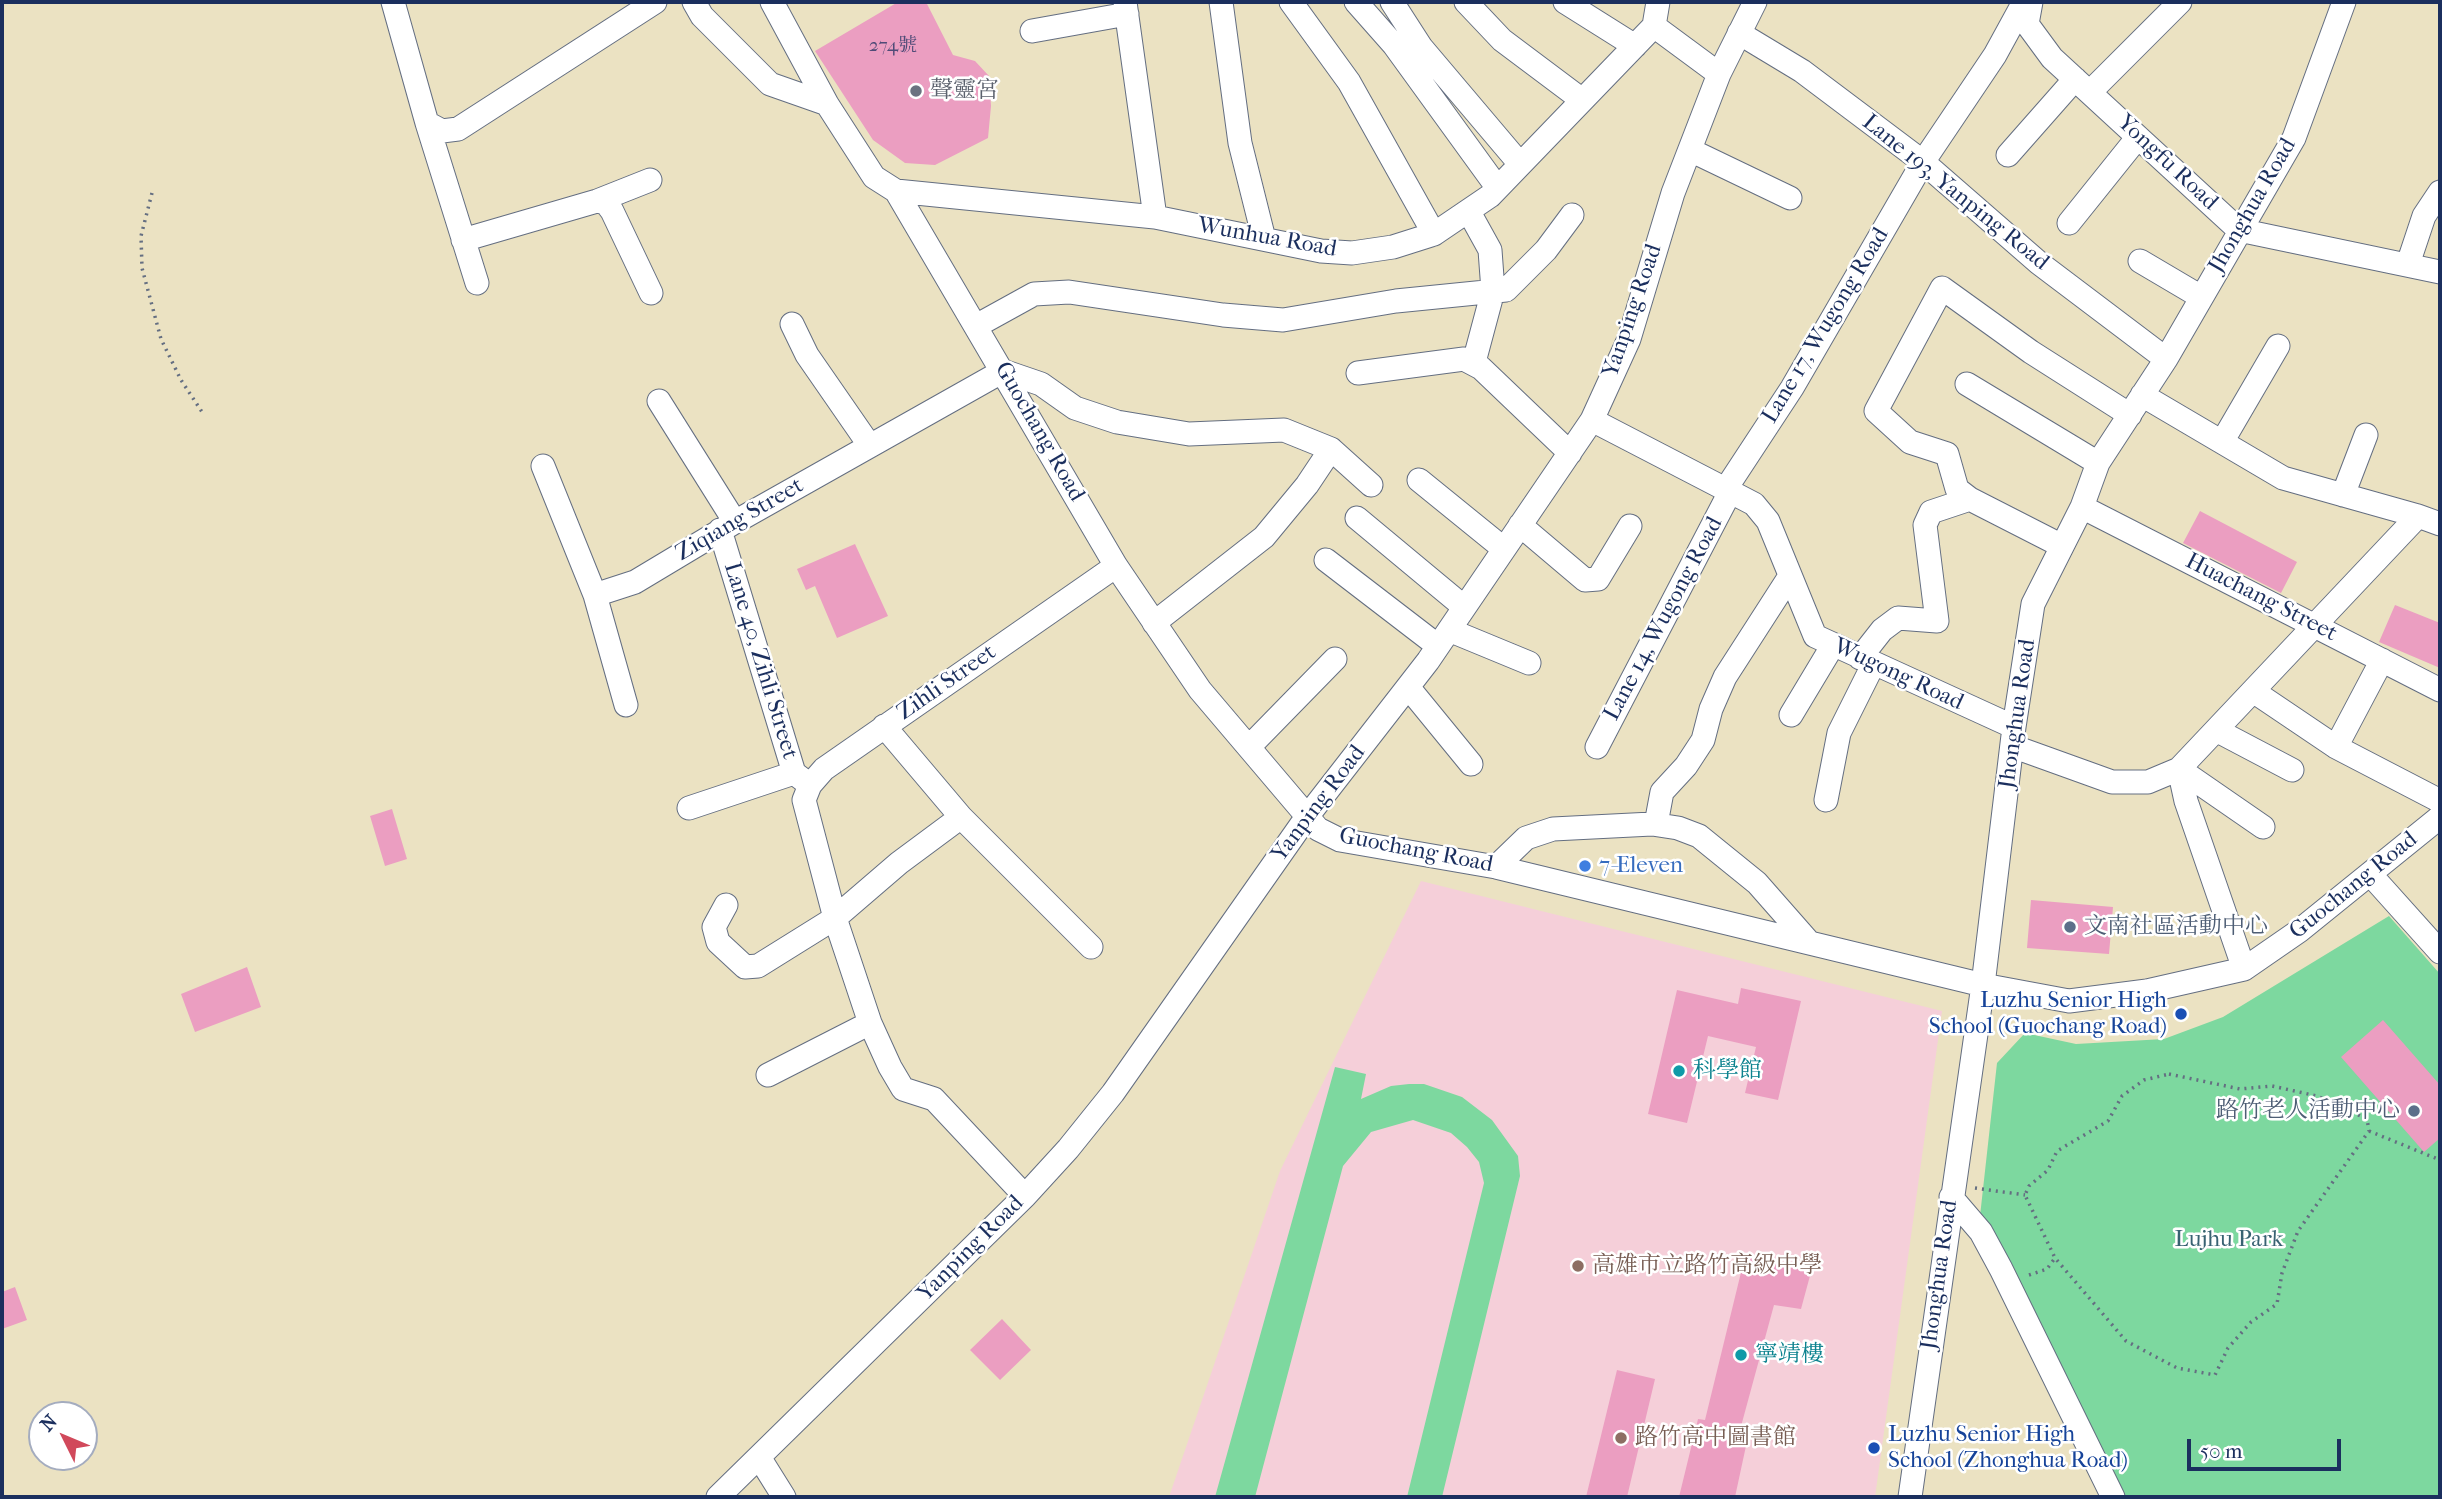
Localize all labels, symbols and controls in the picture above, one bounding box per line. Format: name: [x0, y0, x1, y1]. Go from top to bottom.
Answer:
house number: 274號: [869, 35, 917, 57]
place label: 聲靈宮: [930, 77, 999, 105]
marker: 聲靈宮: [908, 83, 924, 99]
street label: Lane 193, Yanping Road: [1856, 109, 2054, 277]
street label: Yongfu Road: [2111, 109, 2223, 217]
street label: Jhonghua Road: [2203, 134, 2303, 278]
street label: Wunhua Road: [1195, 212, 1339, 264]
street label: Lane 17, Wugong Road: [1757, 223, 1895, 429]
street label: Yanping Road: [1597, 241, 1669, 381]
street label: Guochang Road: [988, 357, 1090, 507]
street label: Ziqiang Street: [671, 472, 809, 568]
street label: Lane 14, Wugong Road: [1599, 512, 1729, 726]
street label: Huachang Street: [2181, 548, 2341, 648]
street label: Lane 40, Zihli Street: [717, 559, 803, 763]
street label: Wugong Road: [1828, 633, 1968, 717]
street label: Jhonghua Road: [1994, 637, 2042, 791]
street label: Zihli Street: [892, 639, 1002, 727]
street label: Yanping Road: [1266, 740, 1372, 868]
street label: Guochang Road: [1337, 823, 1495, 879]
street label: Guochang Road: [2285, 826, 2423, 946]
place label: 7-Eleven: [1599, 852, 1683, 880]
marker: 7-Eleven: [1577, 858, 1593, 874]
place label: 文南社區活動中心: [2084, 913, 2268, 941]
marker: 文南社區活動中心: [2062, 919, 2078, 935]
place label: Luzhu Senior High School (Guochang Road): [1929, 987, 2167, 1041]
marker: Luzhu Senior High School (Guochang Road): [2173, 1006, 2189, 1022]
place label: 科學館: [1693, 1057, 1762, 1085]
marker: 科學館: [1671, 1063, 1687, 1079]
place label: 路竹老人活動中心: [2216, 1097, 2400, 1125]
marker: 路竹老人活動中心: [2406, 1103, 2422, 1119]
street label: Yanping Road: [912, 1190, 1030, 1308]
street label: Jhonghua Road: [1916, 1198, 1964, 1352]
park label: Lujhu Park: [2175, 1226, 2283, 1254]
place label: 高雄市立路竹高級中學: [1592, 1252, 1822, 1280]
marker: 高雄市立路竹高級中學: [1570, 1258, 1586, 1274]
place label: 寧靖樓: [1755, 1341, 1824, 1369]
marker: 寧靖樓: [1733, 1347, 1749, 1363]
north arrow: [28, 1401, 98, 1471]
text: N: [36, 1410, 62, 1436]
place label: Luzhu Senior High School (Zhonghua Road): [1888, 1421, 2128, 1475]
place label: 路竹高中圖書館: [1635, 1424, 1796, 1452]
scale bar: [2190, 1426, 2344, 1470]
marker: 路竹高中圖書館: [1613, 1430, 1629, 1446]
text: 50 m: [2200, 1439, 2243, 1463]
marker: Luzhu Senior High School (Zhonghua Road): [1866, 1440, 1882, 1456]

